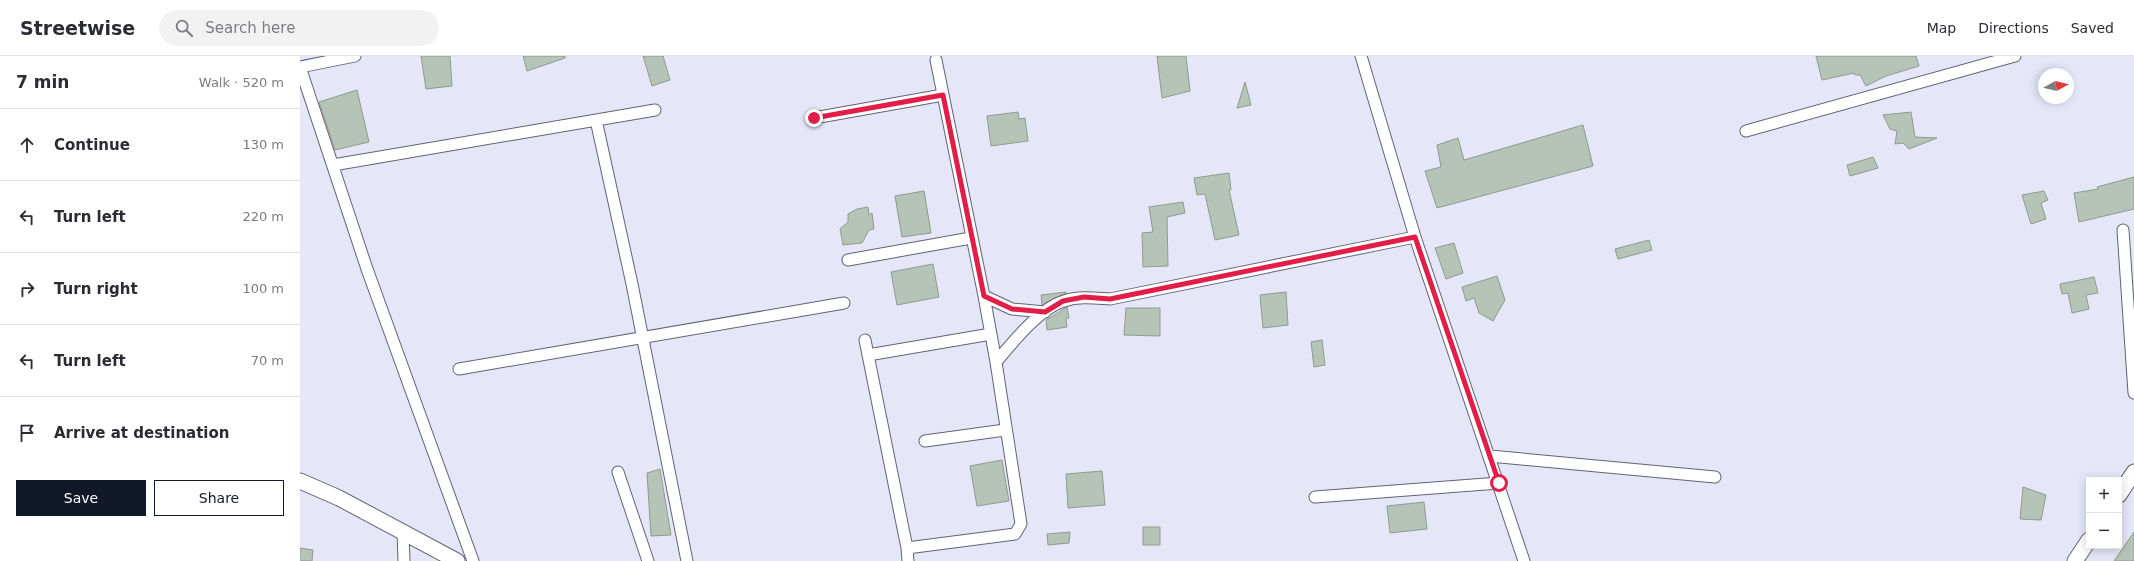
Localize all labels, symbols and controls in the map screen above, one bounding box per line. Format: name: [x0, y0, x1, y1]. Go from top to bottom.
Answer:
search box: [159, 10, 439, 46]
text: Streetwise: [20, 17, 135, 39]
icon: search: [173, 17, 195, 39]
text: Search here: [205, 19, 295, 37]
text: Map: [1927, 20, 1956, 36]
text: Directions: [1978, 20, 2049, 36]
text: Saved: [2071, 20, 2114, 36]
north arrow: [2038, 68, 2074, 104]
text: 7 min: [16, 72, 69, 92]
text: Walk · 520 m: [199, 75, 284, 90]
route end: [805, 109, 823, 127]
icon: ahead: [16, 134, 38, 156]
text: Continue: [54, 136, 130, 154]
text: 130 m: [242, 137, 284, 152]
icon: left: [16, 206, 38, 228]
text: Turn left: [54, 208, 126, 226]
text: 220 m: [242, 209, 284, 224]
icon: right: [16, 278, 38, 300]
text: Turn right: [54, 280, 138, 298]
text: 100 m: [242, 281, 284, 296]
icon: left: [16, 350, 38, 372]
text: Turn left: [54, 352, 126, 370]
text: 70 m: [251, 353, 284, 368]
icon: arrive: [16, 422, 38, 444]
text: Arrive at destination: [54, 424, 229, 442]
route start: [1490, 474, 1508, 492]
map controls: [2086, 477, 2122, 549]
button: +: [2086, 477, 2122, 513]
button: Save: [16, 480, 146, 516]
button: Share: [154, 480, 284, 516]
button: −: [2086, 513, 2122, 549]

